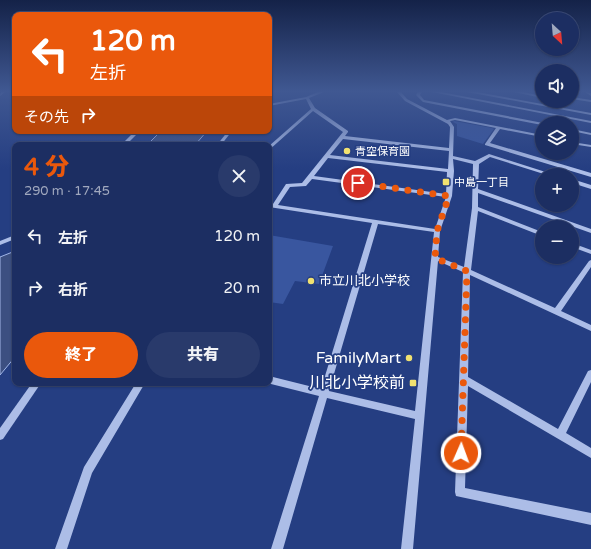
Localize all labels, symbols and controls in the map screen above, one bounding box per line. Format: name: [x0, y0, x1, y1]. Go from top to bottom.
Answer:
north arrow: [535, 12, 579, 56]
map controls: [535, 12, 579, 264]
text: 120 m: [90, 24, 176, 58]
icon: left: [24, 28, 76, 80]
text: 左折: [90, 62, 126, 84]
button: sound: [535, 64, 579, 108]
icon: right: [77, 104, 99, 126]
text: その先: [24, 108, 69, 126]
button: layers: [535, 116, 579, 160]
place label: 青空保育園: [355, 145, 410, 158]
marker: 青空保育園: [342, 146, 352, 156]
text: 4 分: [24, 153, 69, 182]
button: close: [218, 155, 260, 197]
pin: [341, 166, 375, 200]
button: +: [535, 168, 579, 212]
icon: arrive: [347, 172, 369, 194]
place label: 中島一丁目: [454, 176, 509, 189]
marker: 中島一丁目: [441, 177, 451, 187]
text: 290 m · 17:45: [24, 183, 110, 199]
button: −: [535, 220, 579, 264]
icon: left: [24, 225, 46, 247]
text: 120 m: [214, 227, 260, 245]
text: 左折: [58, 229, 88, 247]
place label: 市立川北小学校: [319, 273, 410, 289]
marker: 市立川北小学校: [306, 276, 316, 286]
icon: right: [24, 277, 46, 299]
text: 20 m: [223, 279, 260, 297]
text: 右折: [58, 281, 88, 299]
button: 終了: [24, 332, 138, 378]
button: 共有: [146, 332, 260, 378]
place label: FamilyMart: [316, 348, 401, 368]
marker: FamilyMart: [404, 353, 414, 363]
place label: 川北小学校前: [309, 373, 405, 393]
marker: 川北小学校前: [408, 378, 418, 388]
position arrow: [440, 432, 482, 474]

